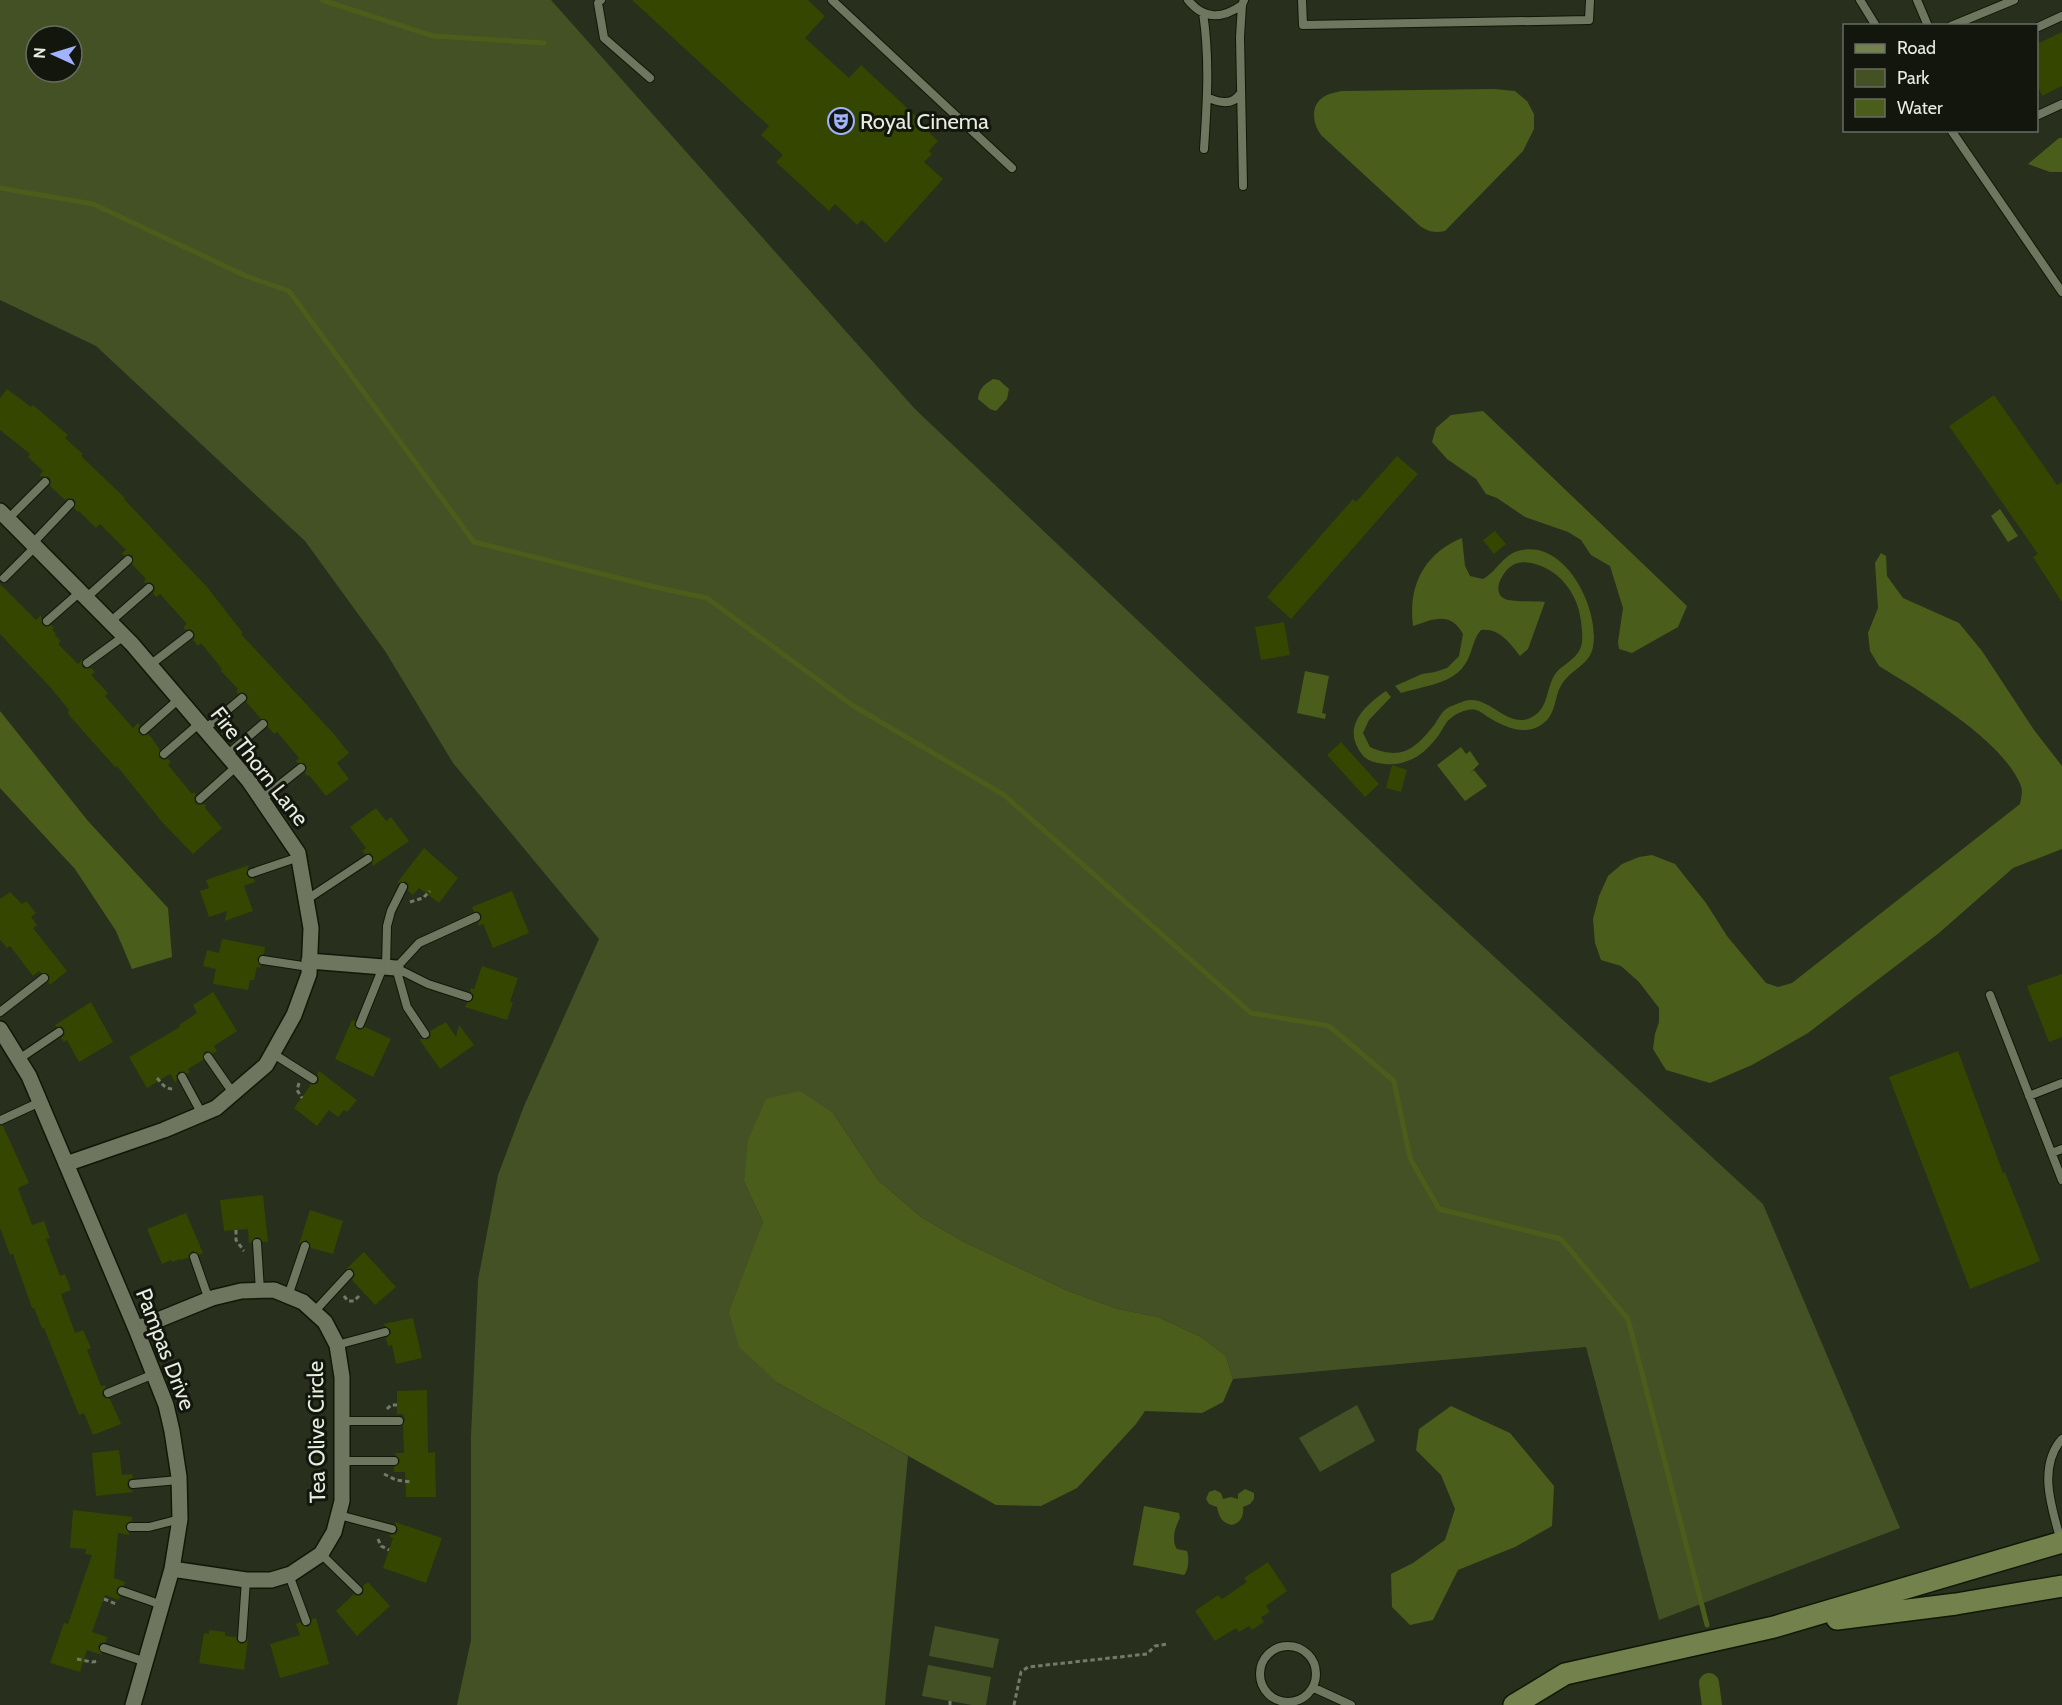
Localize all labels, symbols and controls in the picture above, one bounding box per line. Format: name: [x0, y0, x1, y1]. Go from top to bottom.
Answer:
north arrow: [24, 24, 84, 84]
legend: [1843, 24, 2038, 132]
text: Road: [1897, 37, 1936, 59]
text: N: [30, 47, 49, 59]
text: Park: [1897, 67, 1930, 89]
text: Water: [1897, 97, 1943, 119]
theatre icon: Royal Cinema: [826, 106, 856, 136]
place label: Royal Cinema: [860, 108, 989, 135]
street label: Fire Thorn Lane: [205, 701, 315, 831]
street label: Pampas Drive: [130, 1284, 201, 1414]
street label: Tea Olive Circle: [302, 1361, 331, 1503]

